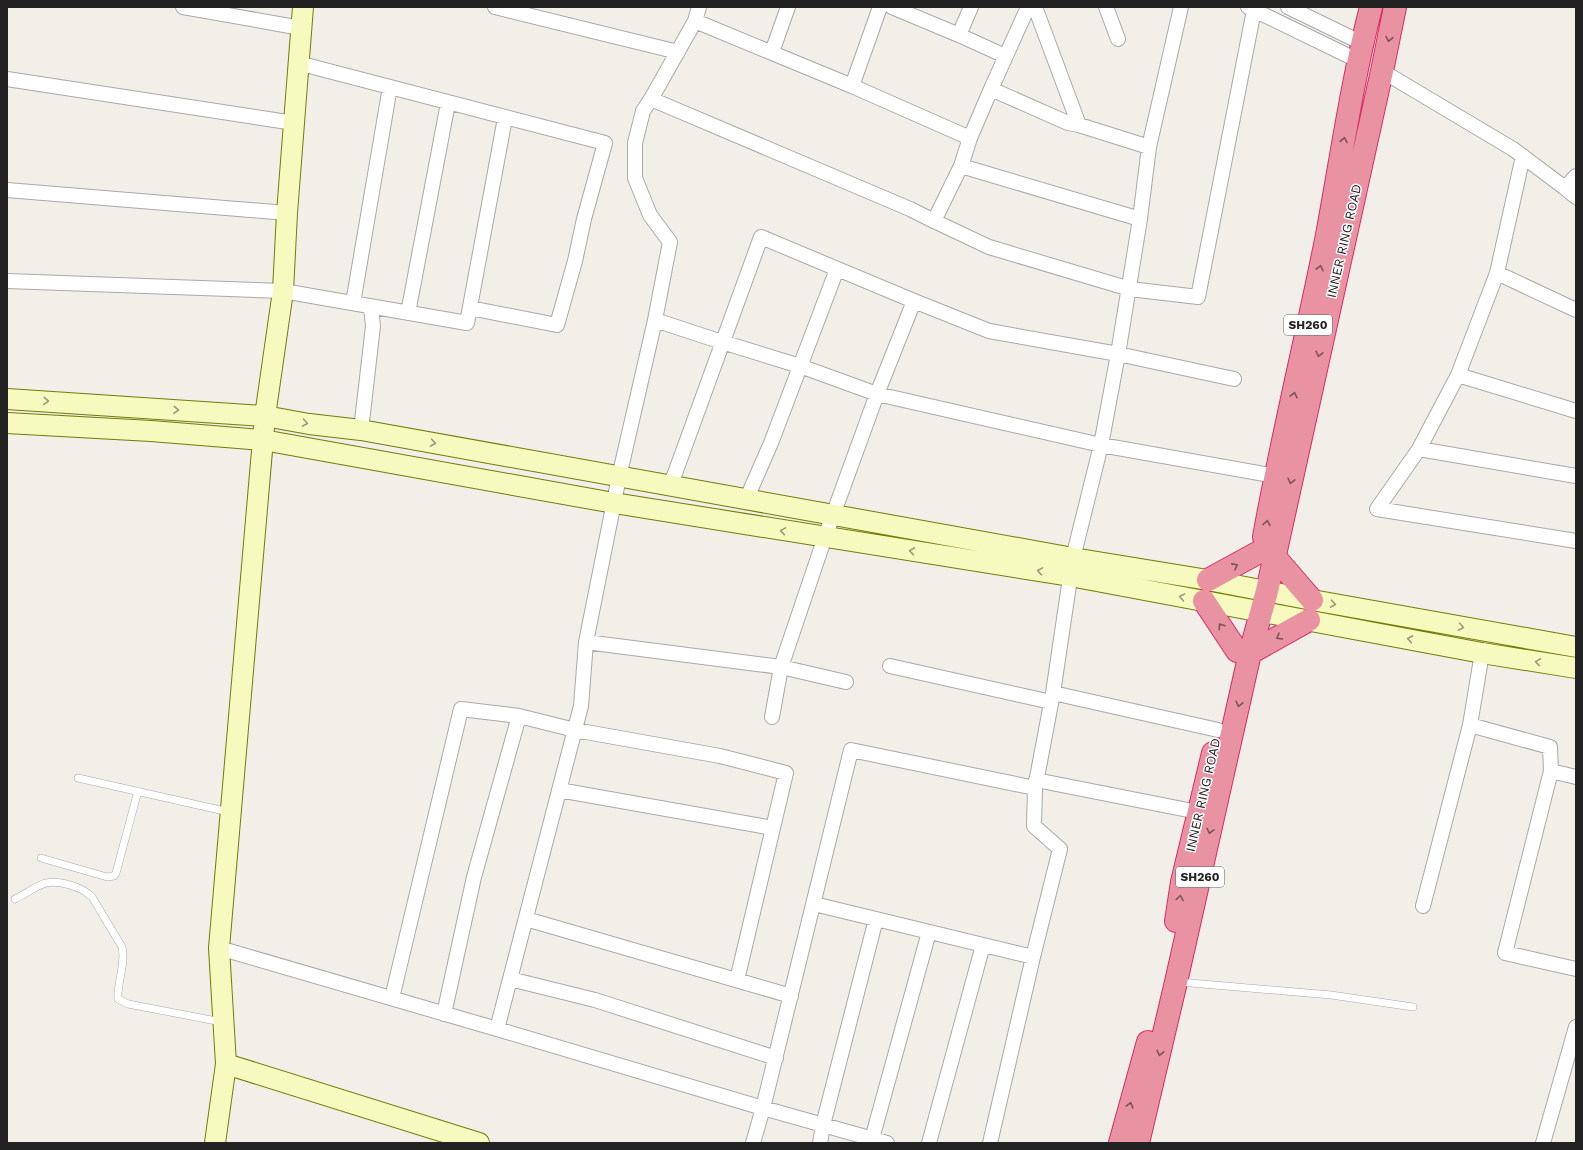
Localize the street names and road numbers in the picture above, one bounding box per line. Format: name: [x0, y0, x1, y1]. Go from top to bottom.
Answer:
street label: INNER RING ROAD: [1324, 183, 1364, 299]
road number: SH260: [1284, 315, 1332, 335]
street label: INNER RING ROAD: [1183, 737, 1223, 853]
road number: SH260: [1176, 867, 1224, 887]

